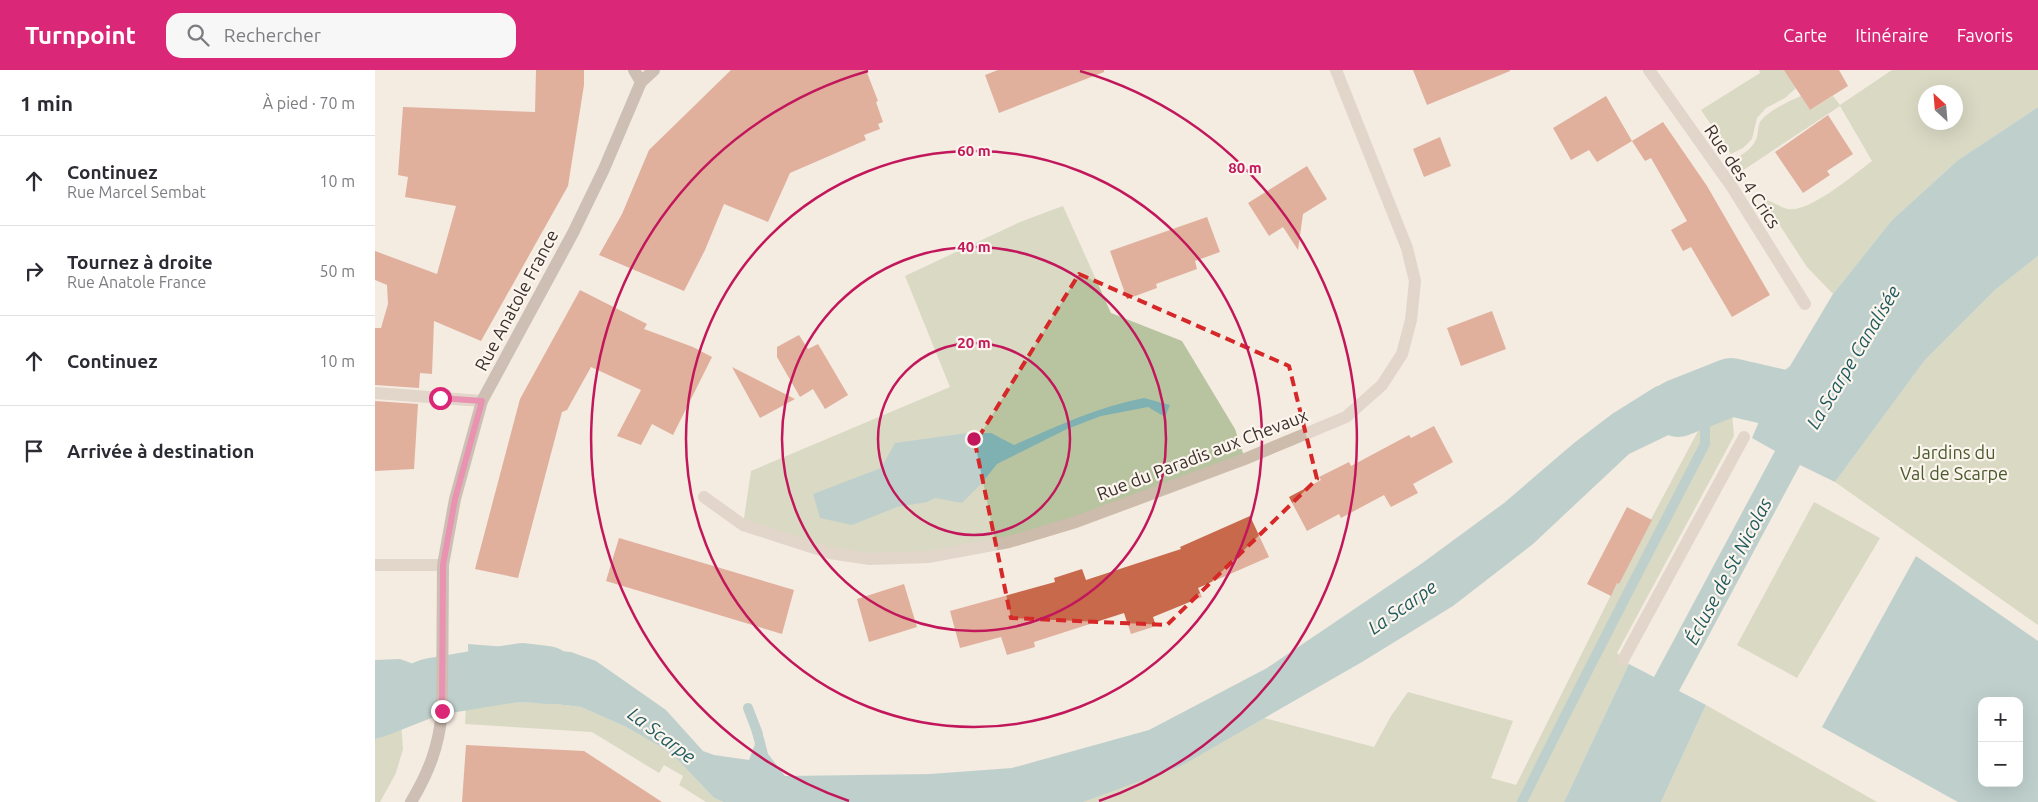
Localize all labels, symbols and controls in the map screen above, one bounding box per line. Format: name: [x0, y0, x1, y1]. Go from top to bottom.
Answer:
search box: [166, 13, 516, 58]
icon: search: [184, 21, 212, 49]
text: Turnpoint: [25, 22, 136, 49]
text: Rechercher: [224, 24, 321, 46]
text: Carte: [1783, 25, 1827, 45]
text: Itinéraire: [1855, 25, 1929, 45]
text: Favoris: [1957, 25, 2013, 45]
north arrow: [1918, 85, 1963, 130]
text: 1 min: [20, 91, 73, 115]
text: À pied · 70 m: [263, 94, 355, 112]
street label: Rue des 4 Crics: [1701, 120, 1785, 232]
text: 60 m: [957, 142, 991, 159]
text: 80 m: [1228, 159, 1262, 176]
text: Continuez: [67, 161, 157, 183]
icon: ahead: [20, 167, 48, 195]
text: 10 m: [319, 172, 355, 190]
text: Rue Marcel Sembat: [67, 183, 206, 201]
street label: Rue Anatole France: [470, 226, 562, 374]
text: 40 m: [957, 238, 991, 255]
text: Tournez à droite: [67, 251, 213, 273]
icon: right: [20, 257, 48, 285]
text: 50 m: [319, 262, 355, 280]
text: Rue Anatole France: [67, 273, 206, 291]
water label: La Scarpe Canalisée: [1802, 281, 1905, 433]
text: 20 m: [957, 334, 991, 351]
icon: ahead: [20, 347, 48, 375]
text: Continuez: [67, 350, 157, 372]
text: 10 m: [319, 352, 355, 370]
route start: [429, 387, 452, 410]
street label: Rue du Paradis aux Chevaux: [1094, 404, 1310, 504]
centre of rings: [965, 430, 983, 448]
icon: arrive: [20, 437, 48, 465]
text: Arrivée à destination: [67, 440, 254, 462]
park label: Jardins du Val de Scarpe: [1900, 442, 2008, 483]
water label: Écluse de St Nicolas: [1680, 494, 1776, 648]
water label: La Scarpe: [1363, 575, 1441, 639]
map controls: [1978, 697, 2023, 787]
button: +: [1978, 697, 2023, 742]
route end: [431, 700, 454, 723]
water label: La Scarpe: [624, 702, 700, 768]
button: −: [1978, 742, 2023, 787]

